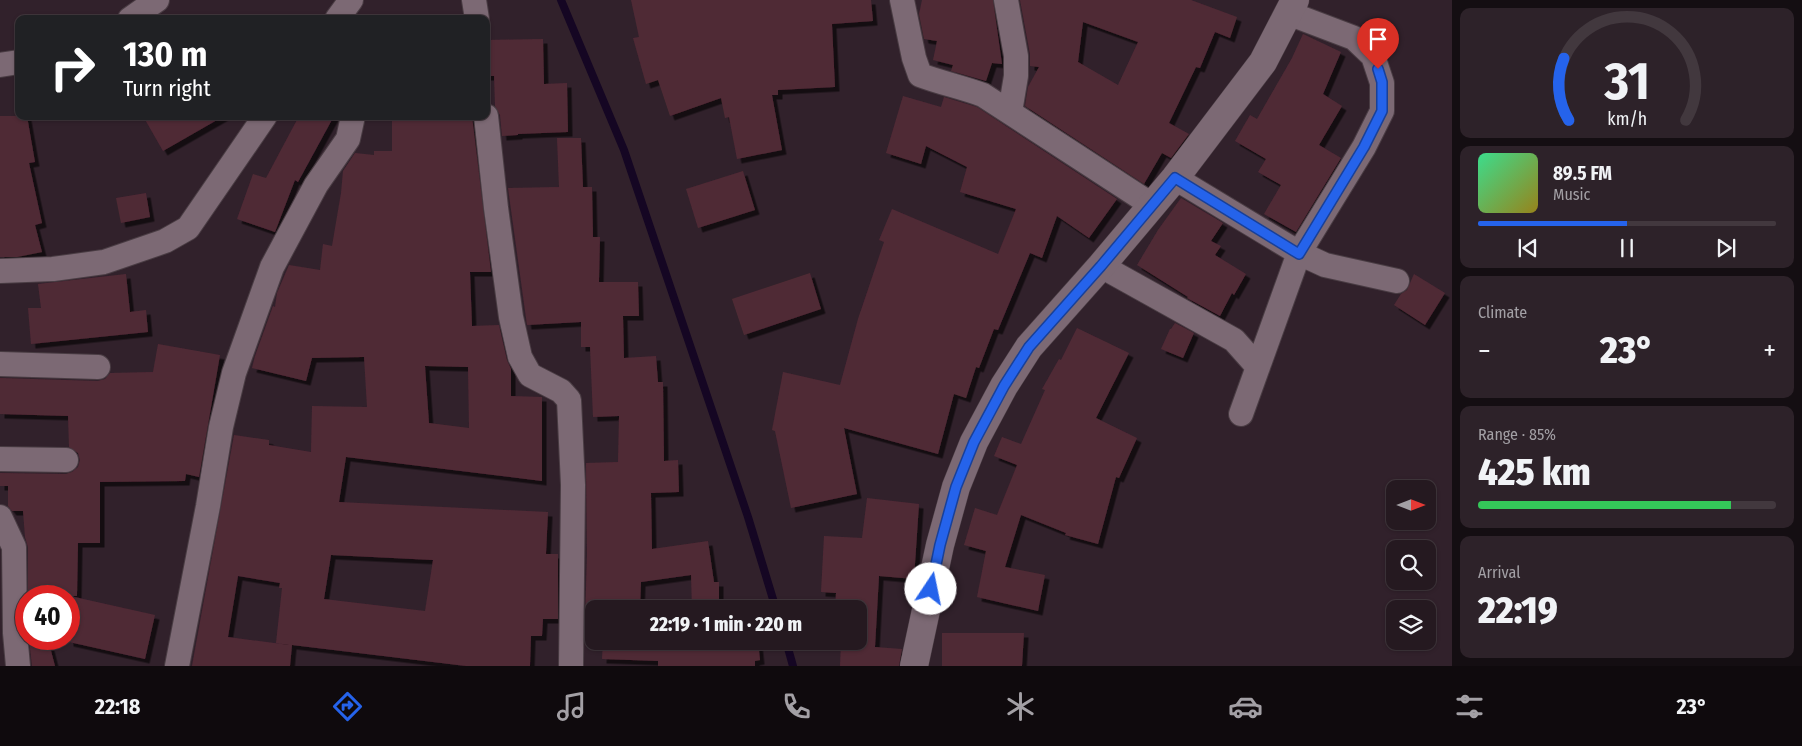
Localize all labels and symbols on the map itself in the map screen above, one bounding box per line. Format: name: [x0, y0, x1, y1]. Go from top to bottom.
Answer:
pin: [1357, 18, 1399, 69]
north arrow: [1386, 480, 1436, 530]
position arrow: [904, 562, 956, 614]
speed limit sign: 40: [15, 585, 80, 650]

